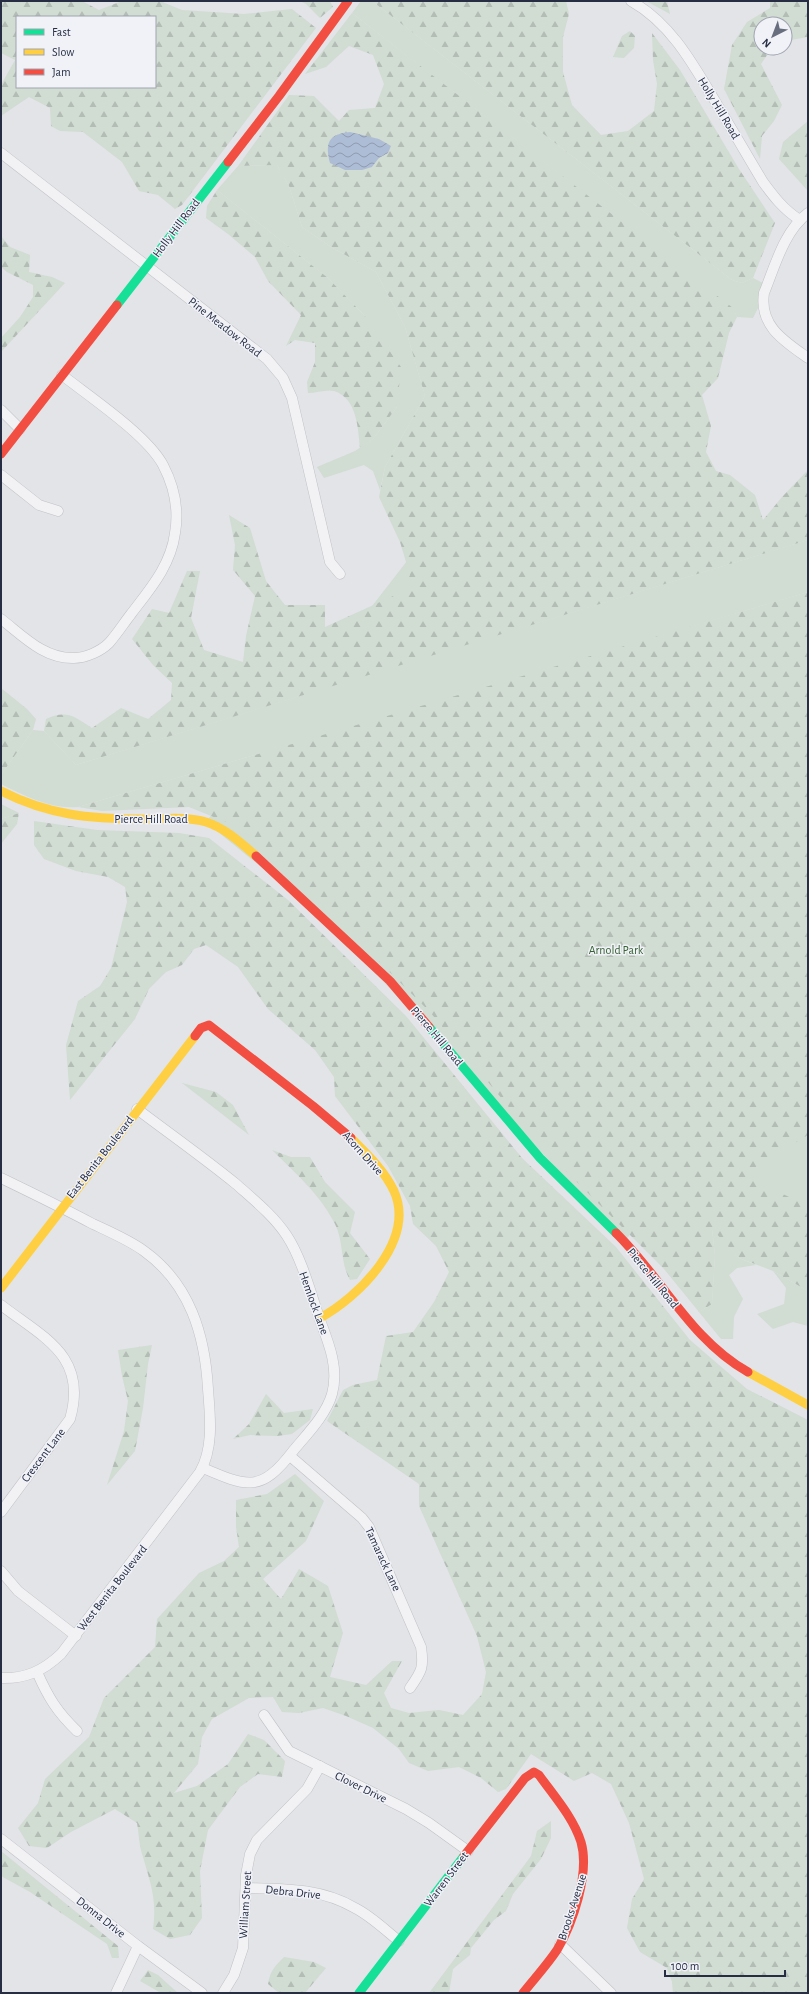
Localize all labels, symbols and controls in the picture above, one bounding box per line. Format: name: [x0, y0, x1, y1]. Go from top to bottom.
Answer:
legend: [16, 16, 156, 88]
north arrow: [753, 16, 793, 56]
text: Fast: [52, 26, 71, 38]
text: N: [760, 36, 773, 50]
text: Slow: [52, 46, 74, 58]
text: Jam: [52, 66, 71, 78]
street label: Holly Hill Road: [695, 75, 742, 142]
street label: Holly Hill Road: [150, 197, 203, 260]
street label: Pine Meadow Road: [186, 295, 264, 359]
street label: Pierce Hill Road: [114, 813, 188, 825]
park label: Arnold Park: [589, 944, 644, 956]
street label: Pierce Hill Road: [409, 1004, 465, 1068]
street label: East Benita Boulevard: [64, 1114, 136, 1200]
street label: Acorn Drive: [340, 1129, 386, 1177]
street label: Pierce Hill Road: [625, 1246, 681, 1310]
street label: Hemlock Lane: [297, 1270, 331, 1336]
street label: Crescent Lane: [19, 1426, 67, 1484]
street label: Tamarack Lane: [363, 1525, 403, 1593]
street label: West Benita Boulevard: [75, 1543, 149, 1633]
street label: Clover Drive: [333, 1769, 389, 1805]
street label: Warren Street: [422, 1849, 471, 1909]
street label: William Street: [237, 1871, 253, 1939]
street label: Brooks Avenue: [556, 1872, 588, 1942]
street label: Debra Drive: [265, 1883, 321, 1901]
street label: Donna Drive: [74, 1894, 128, 1940]
scale bar: [665, 1952, 785, 1978]
text: 100 m: [671, 1960, 699, 1972]

